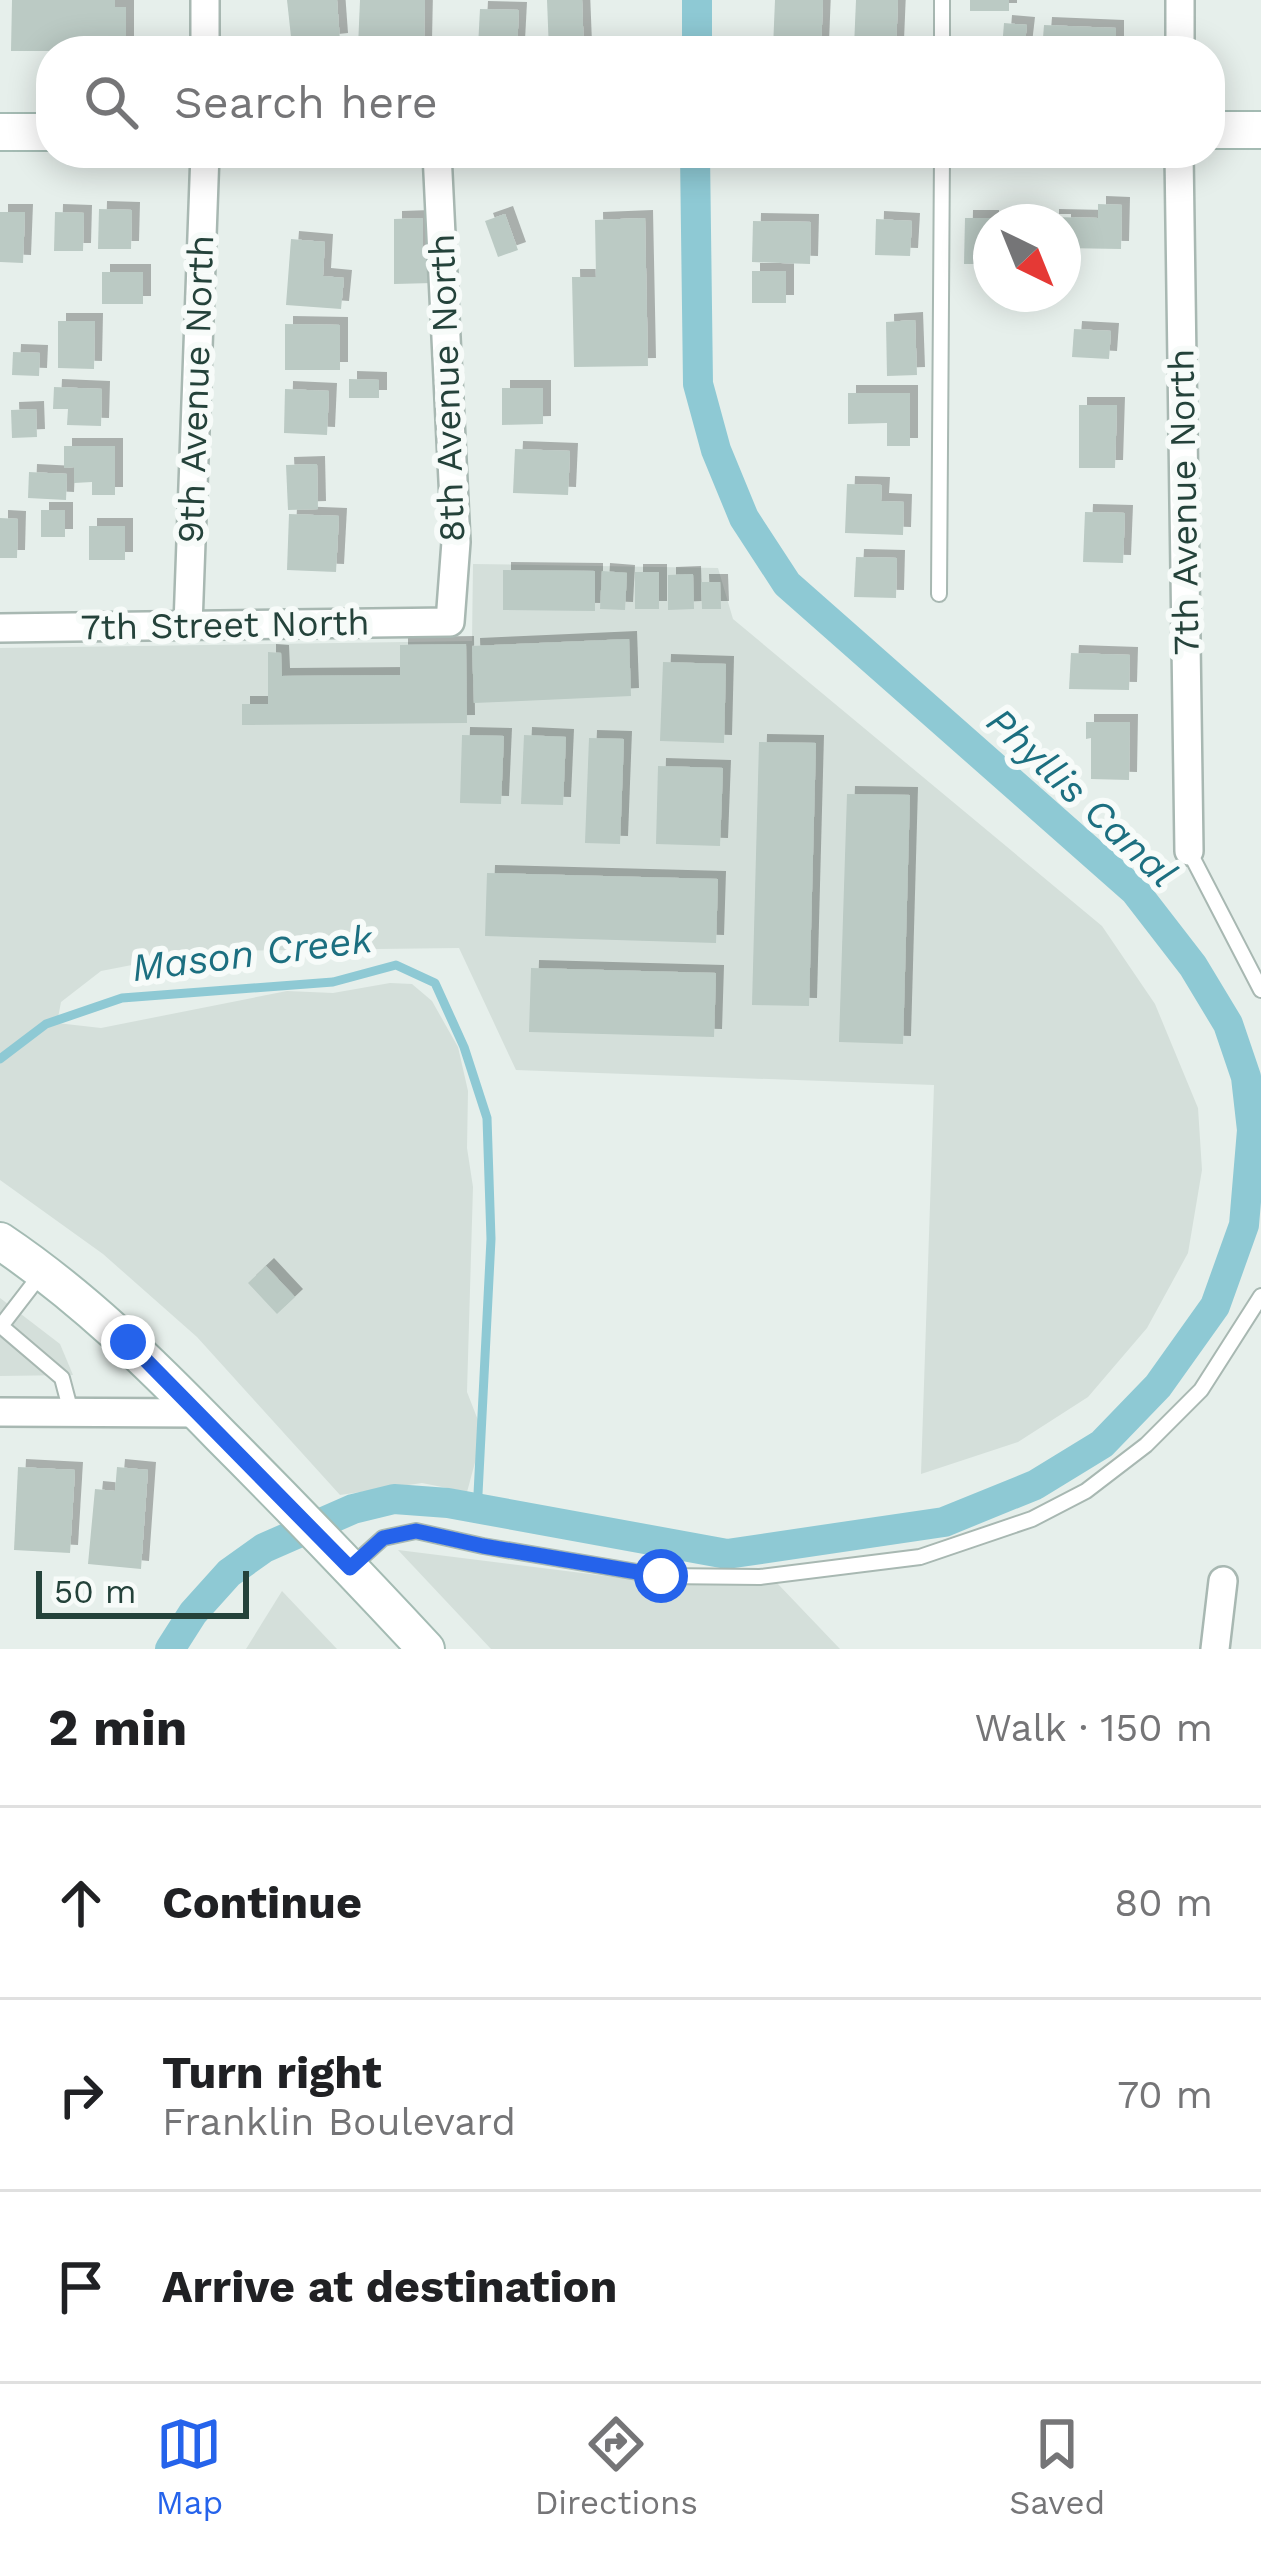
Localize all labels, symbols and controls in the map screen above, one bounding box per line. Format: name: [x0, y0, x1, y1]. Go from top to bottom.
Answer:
search box: [36, 36, 1225, 168]
icon: search: [78, 69, 144, 135]
text: Search here: [174, 76, 438, 129]
north arrow: [973, 204, 1081, 312]
street label: 8th Avenue North: [421, 233, 473, 543]
street label: 9th Avenue North: [170, 234, 222, 544]
street label: 7th Avenue North: [1160, 348, 1208, 656]
street label: 7th Street North: [80, 601, 370, 649]
water label: Phyllis Canal: [978, 698, 1186, 896]
water label: Mason Creek: [129, 916, 377, 990]
route end: [101, 1315, 155, 1369]
route start: [634, 1549, 688, 1603]
scale bar: [36, 1565, 249, 1618]
text: 50 m: [54, 1572, 136, 1611]
text: 2 min: [48, 1698, 187, 1757]
text: Walk · 150 m: [975, 1705, 1213, 1750]
icon: ahead: [48, 1870, 114, 1936]
text: Continue: [162, 1876, 362, 1929]
text: 80 m: [1114, 1880, 1213, 1925]
text: Turn right: [162, 2046, 382, 2099]
icon: right: [48, 2062, 114, 2128]
text: 70 m: [1117, 2072, 1213, 2117]
text: Franklin Boulevard: [162, 2099, 516, 2144]
icon: arrive: [48, 2254, 114, 2320]
text: Arrive at destination: [162, 2260, 617, 2313]
tab: Map: [156, 2411, 223, 2522]
tab: Directions: [535, 2411, 698, 2522]
tab: Saved: [1009, 2411, 1105, 2522]

